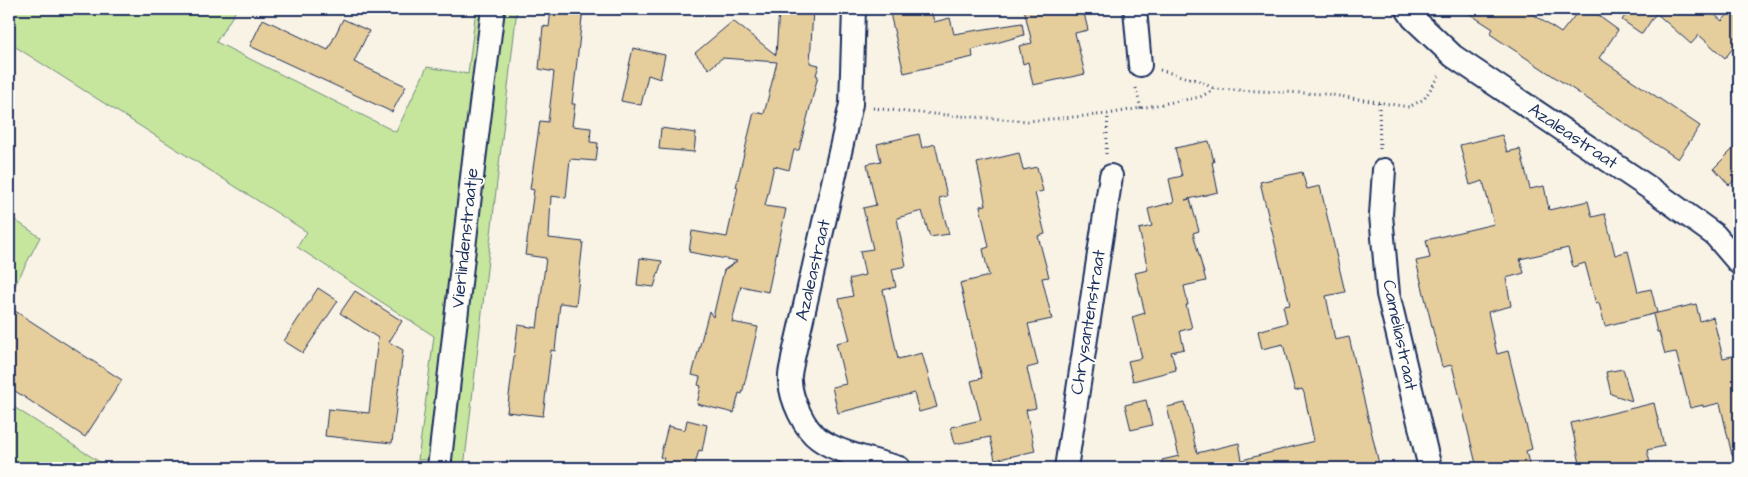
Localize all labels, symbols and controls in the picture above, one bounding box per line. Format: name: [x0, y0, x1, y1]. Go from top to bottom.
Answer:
street label: Azaleastraat: [1523, 97, 1623, 176]
street label: Vierlindenstraatje: [445, 166, 485, 309]
street label: Azaleastraat: [789, 216, 837, 323]
street label: Chrysantenstraat: [1064, 247, 1113, 396]
street label: Cameliastraat: [1376, 278, 1424, 393]

